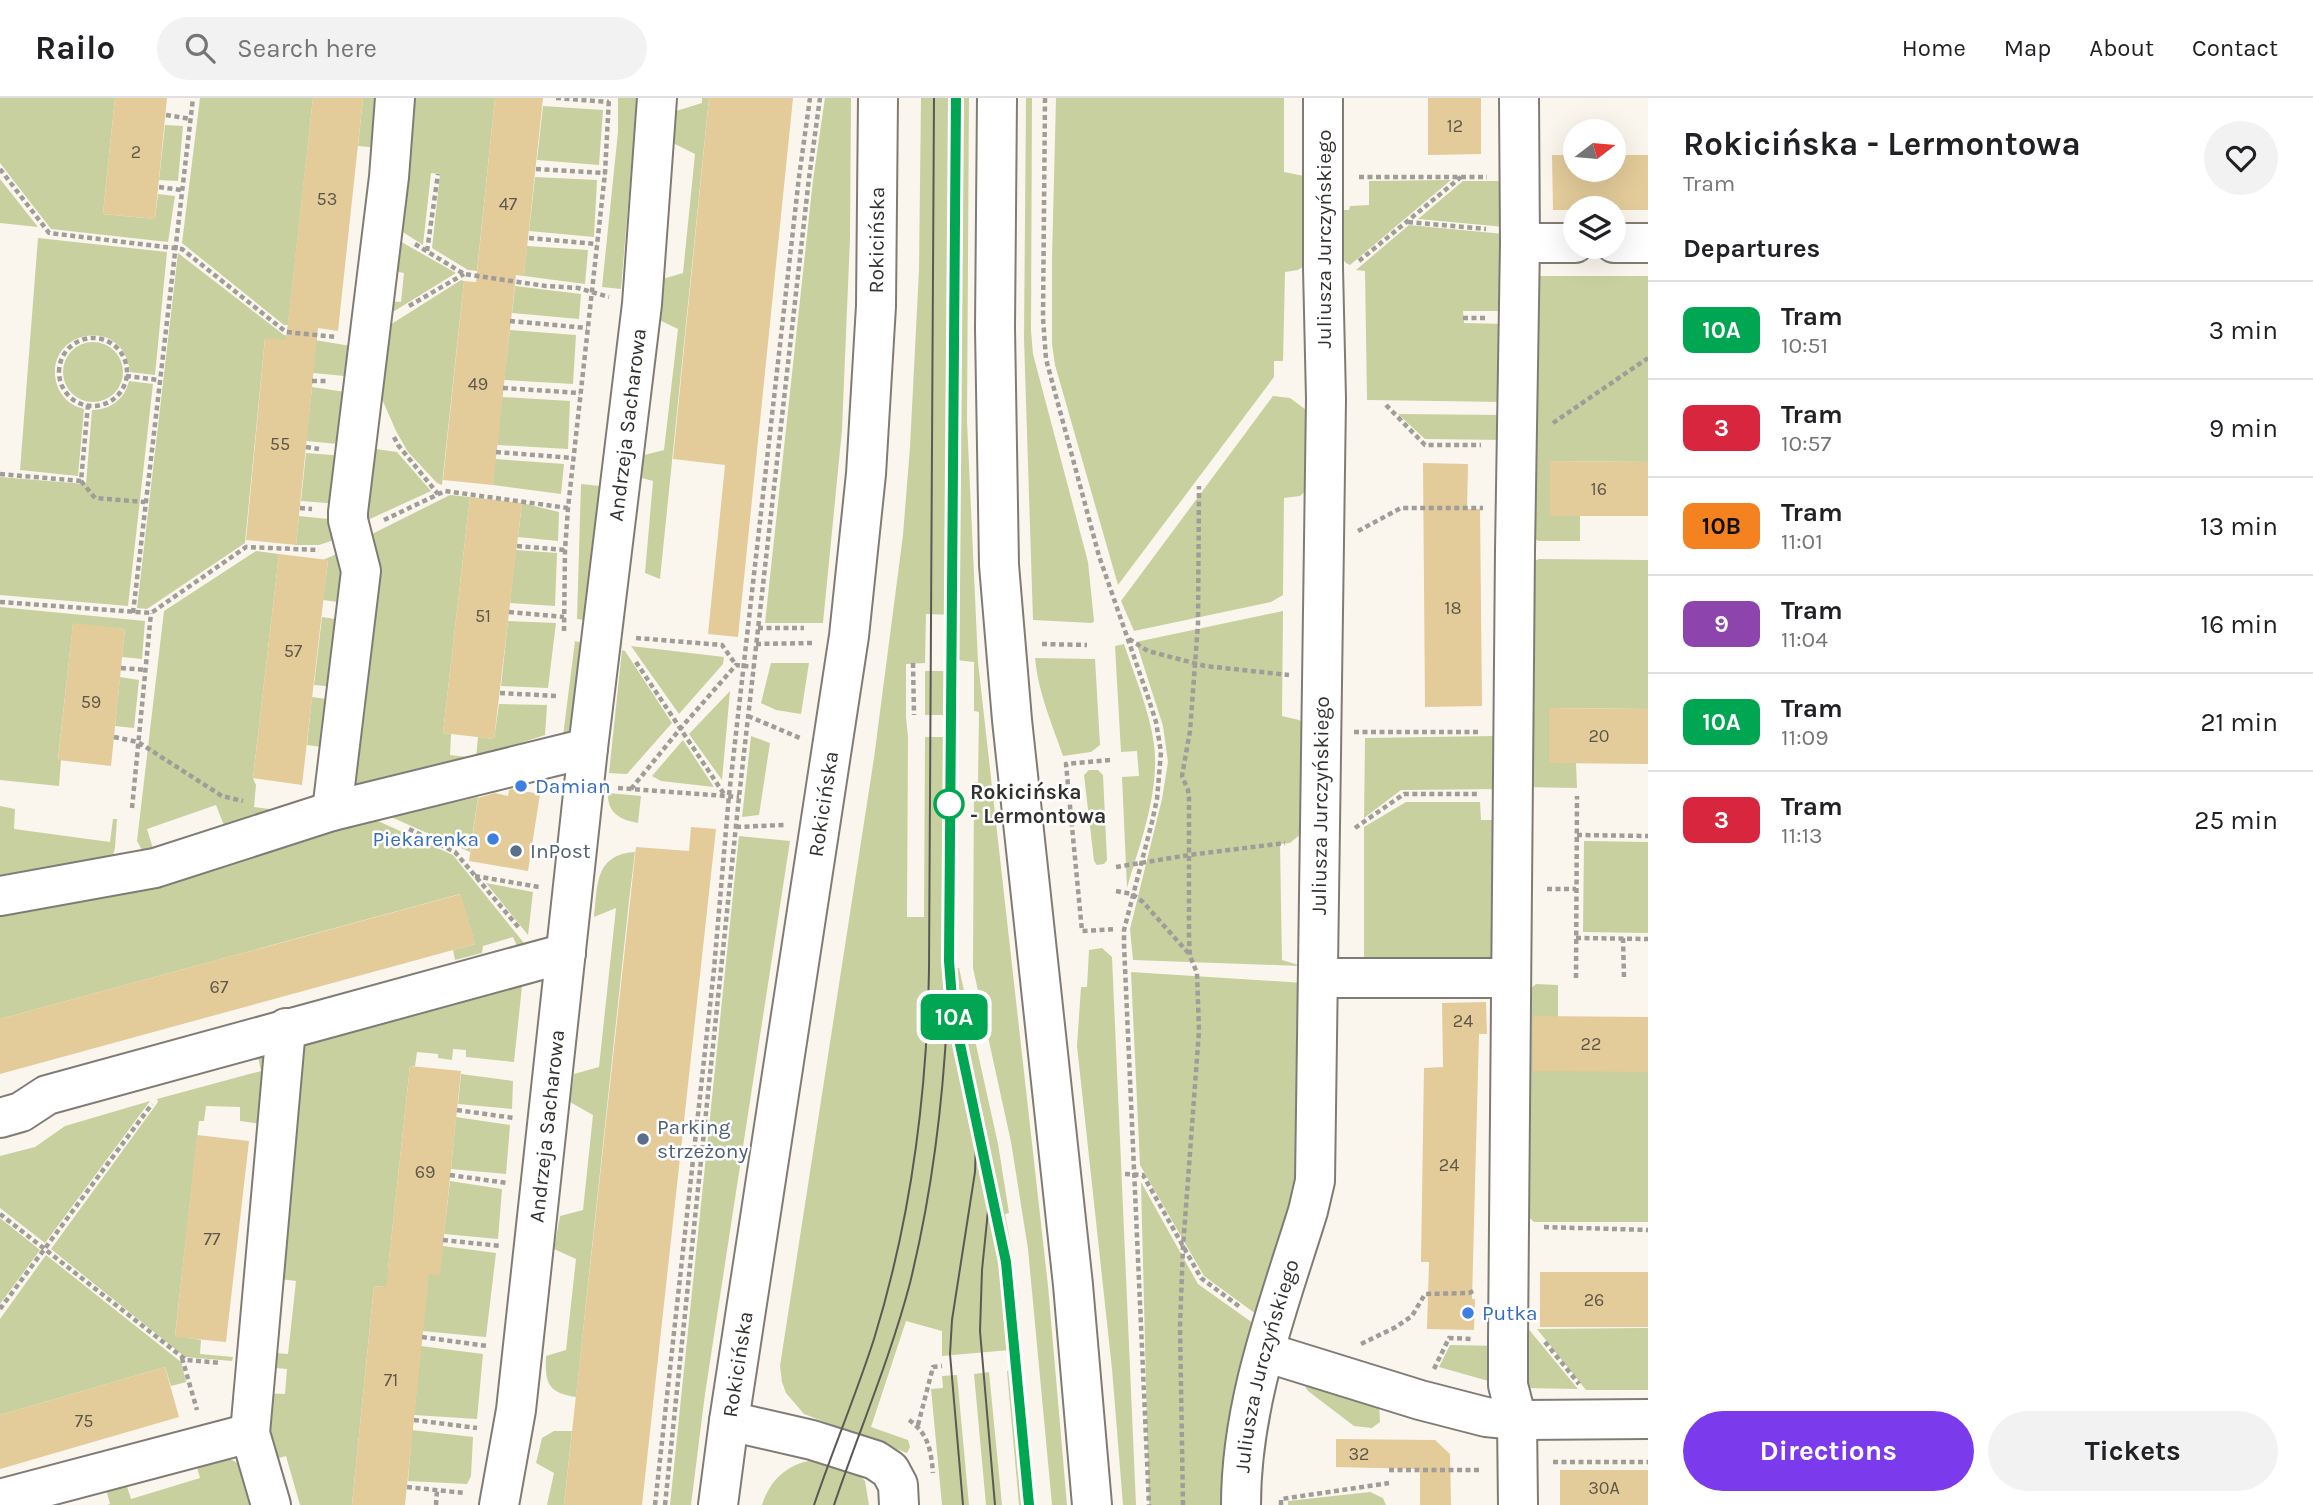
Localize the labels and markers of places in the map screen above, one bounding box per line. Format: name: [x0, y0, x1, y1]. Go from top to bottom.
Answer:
place label: Damian: [535, 774, 611, 798]
marker: Damian: [513, 778, 529, 794]
place label: Rokicińska - Lermontowa: [970, 780, 1106, 828]
marker: Rokicińska - Lermontowa: [934, 789, 964, 819]
place label: Piekarenka: [372, 827, 479, 851]
marker: Piekarenka: [485, 831, 501, 847]
place label: InPost: [530, 839, 591, 863]
marker: InPost: [508, 843, 524, 859]
place label: Parking strzeżony: [657, 1115, 748, 1163]
marker: Parking strzeżony: [635, 1131, 651, 1147]
place label: Putka: [1482, 1301, 1538, 1325]
marker: Putka: [1460, 1305, 1476, 1321]

